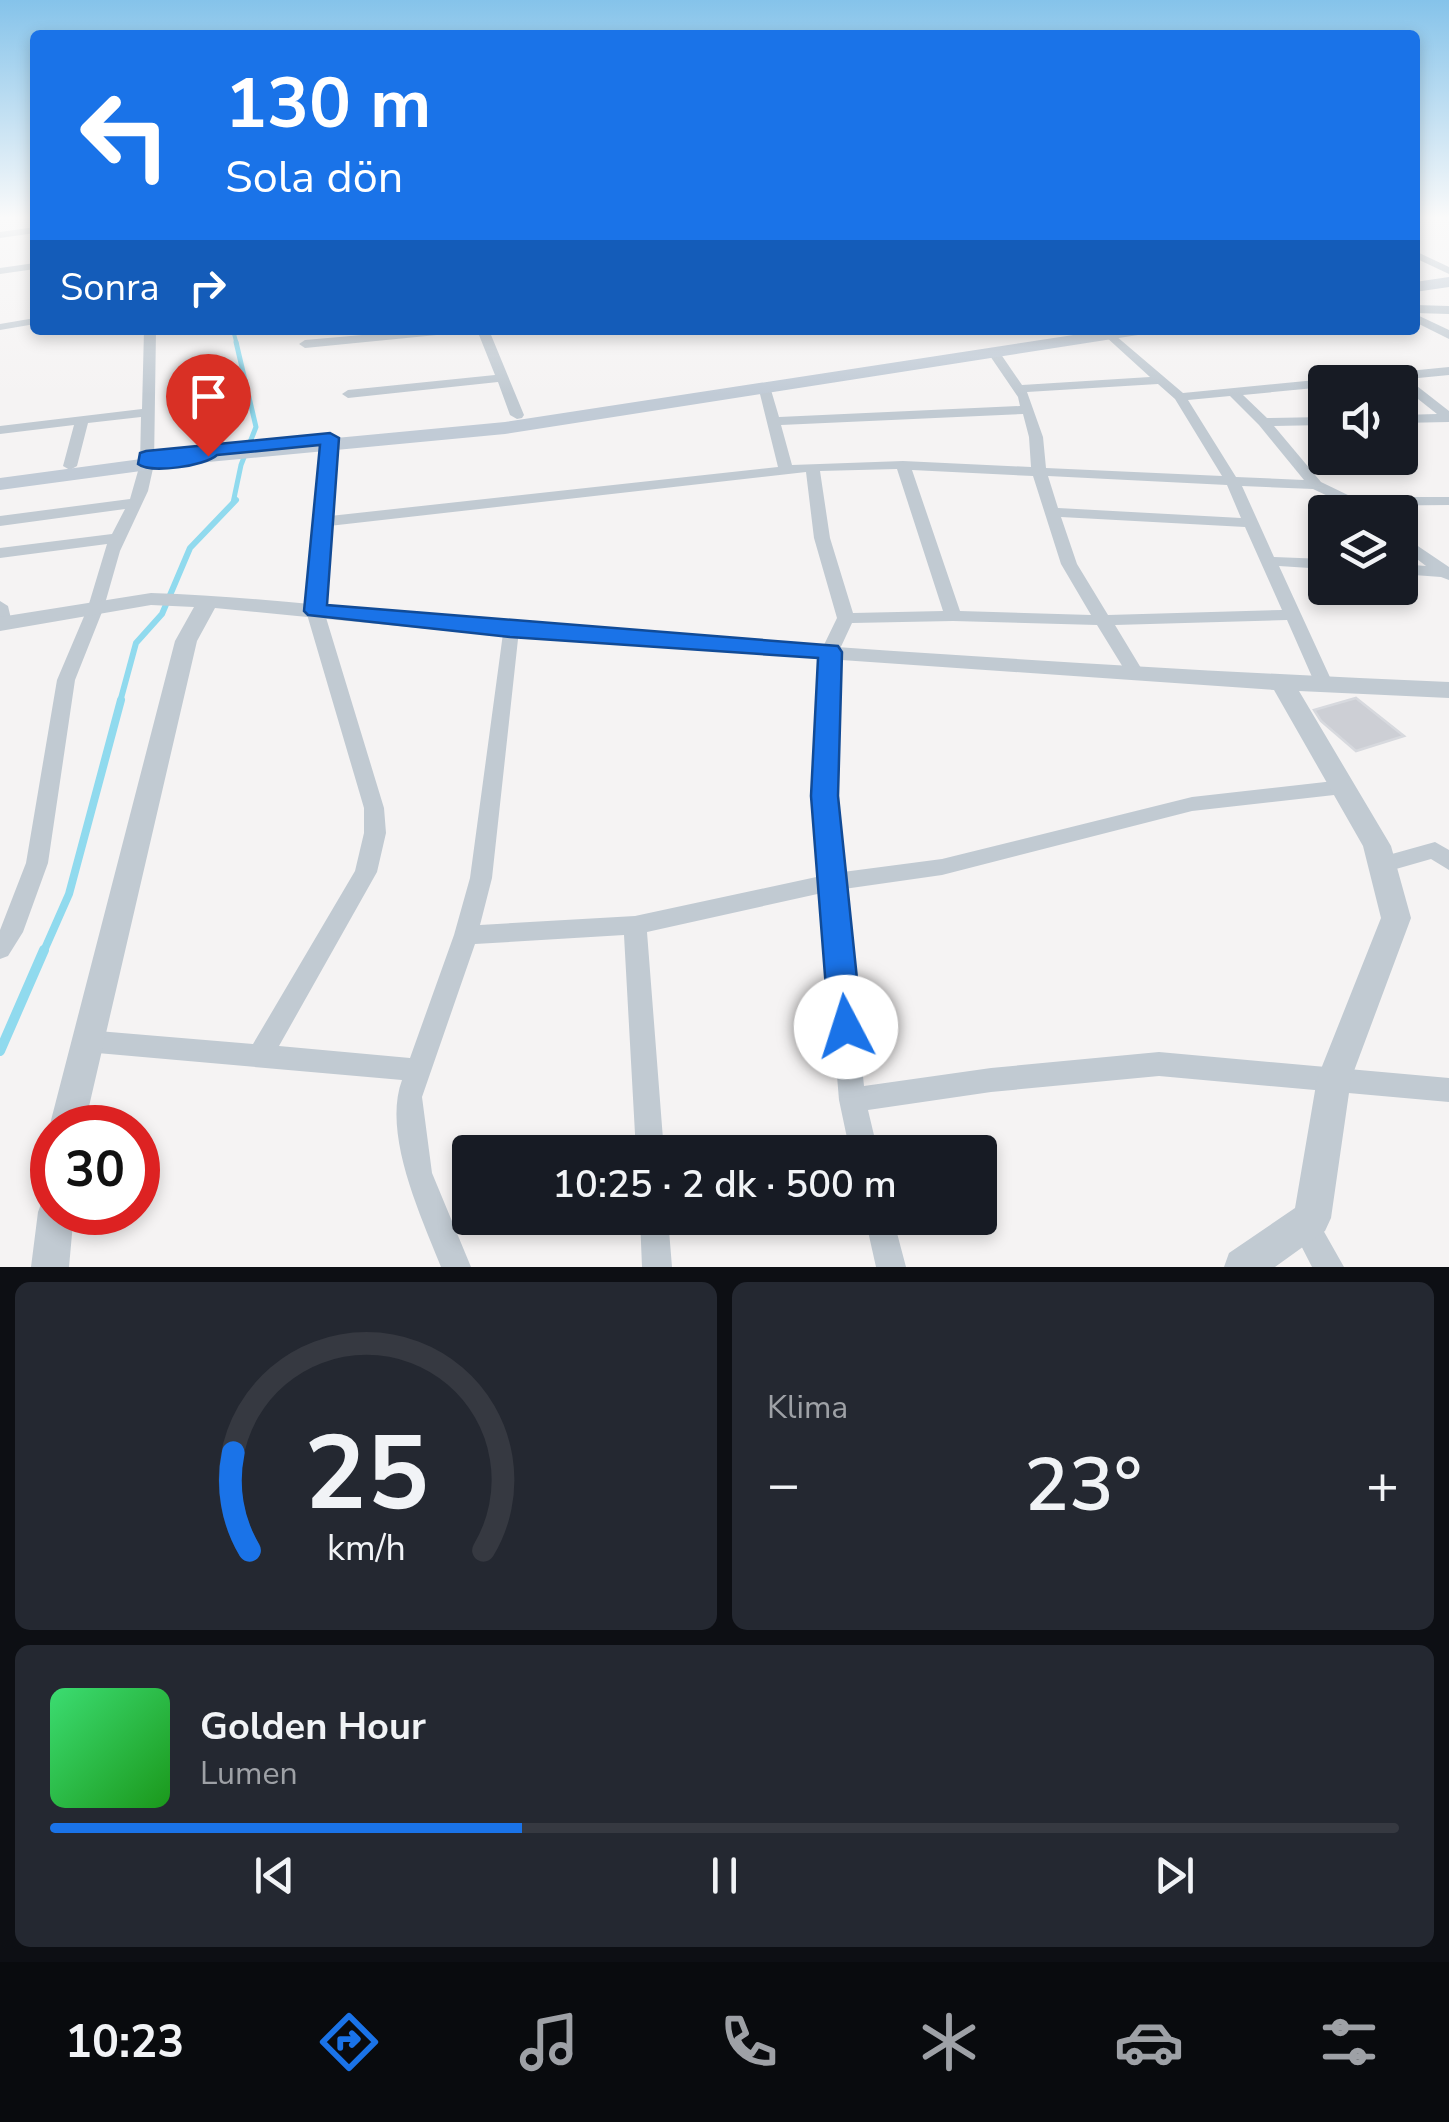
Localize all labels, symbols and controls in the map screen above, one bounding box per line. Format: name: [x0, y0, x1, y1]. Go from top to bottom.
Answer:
text: 130 m: [225, 56, 431, 152]
icon: left: [60, 70, 190, 200]
text: Sola dön: [225, 147, 403, 208]
icon: right: [180, 260, 235, 315]
text: Sonra: [60, 262, 160, 313]
pin: [166, 354, 251, 457]
map controls: [1308, 365, 1418, 605]
button: sound: [1308, 365, 1418, 475]
icon: arrive: [181, 369, 236, 424]
button: layers: [1308, 495, 1418, 605]
position arrow: [794, 975, 898, 1079]
speed limit sign: 30: [30, 1105, 160, 1235]
text: 10:25 · 2 dk · 500 m: [552, 1159, 897, 1210]
text: Klima: [767, 1386, 848, 1429]
text: 25: [304, 1403, 428, 1545]
text: 23°: [1024, 1434, 1142, 1536]
text: −: [767, 1447, 800, 1522]
text: +: [1366, 1447, 1399, 1522]
text: km/h: [327, 1524, 405, 1573]
text: Golden Hour: [200, 1701, 426, 1752]
text: Lumen: [200, 1752, 298, 1795]
icon: previous: [247, 1848, 302, 1903]
icon: pause: [697, 1848, 752, 1903]
icon: next: [1147, 1848, 1202, 1903]
icon: directions: [314, 2007, 384, 2077]
icon: music: [514, 2007, 584, 2077]
icon: phone: [714, 2007, 784, 2077]
icon: climate: [914, 2007, 984, 2077]
icon: car: [1114, 2007, 1184, 2077]
icon: filters: [1314, 2007, 1384, 2077]
text: 10:23: [65, 2012, 184, 2073]

